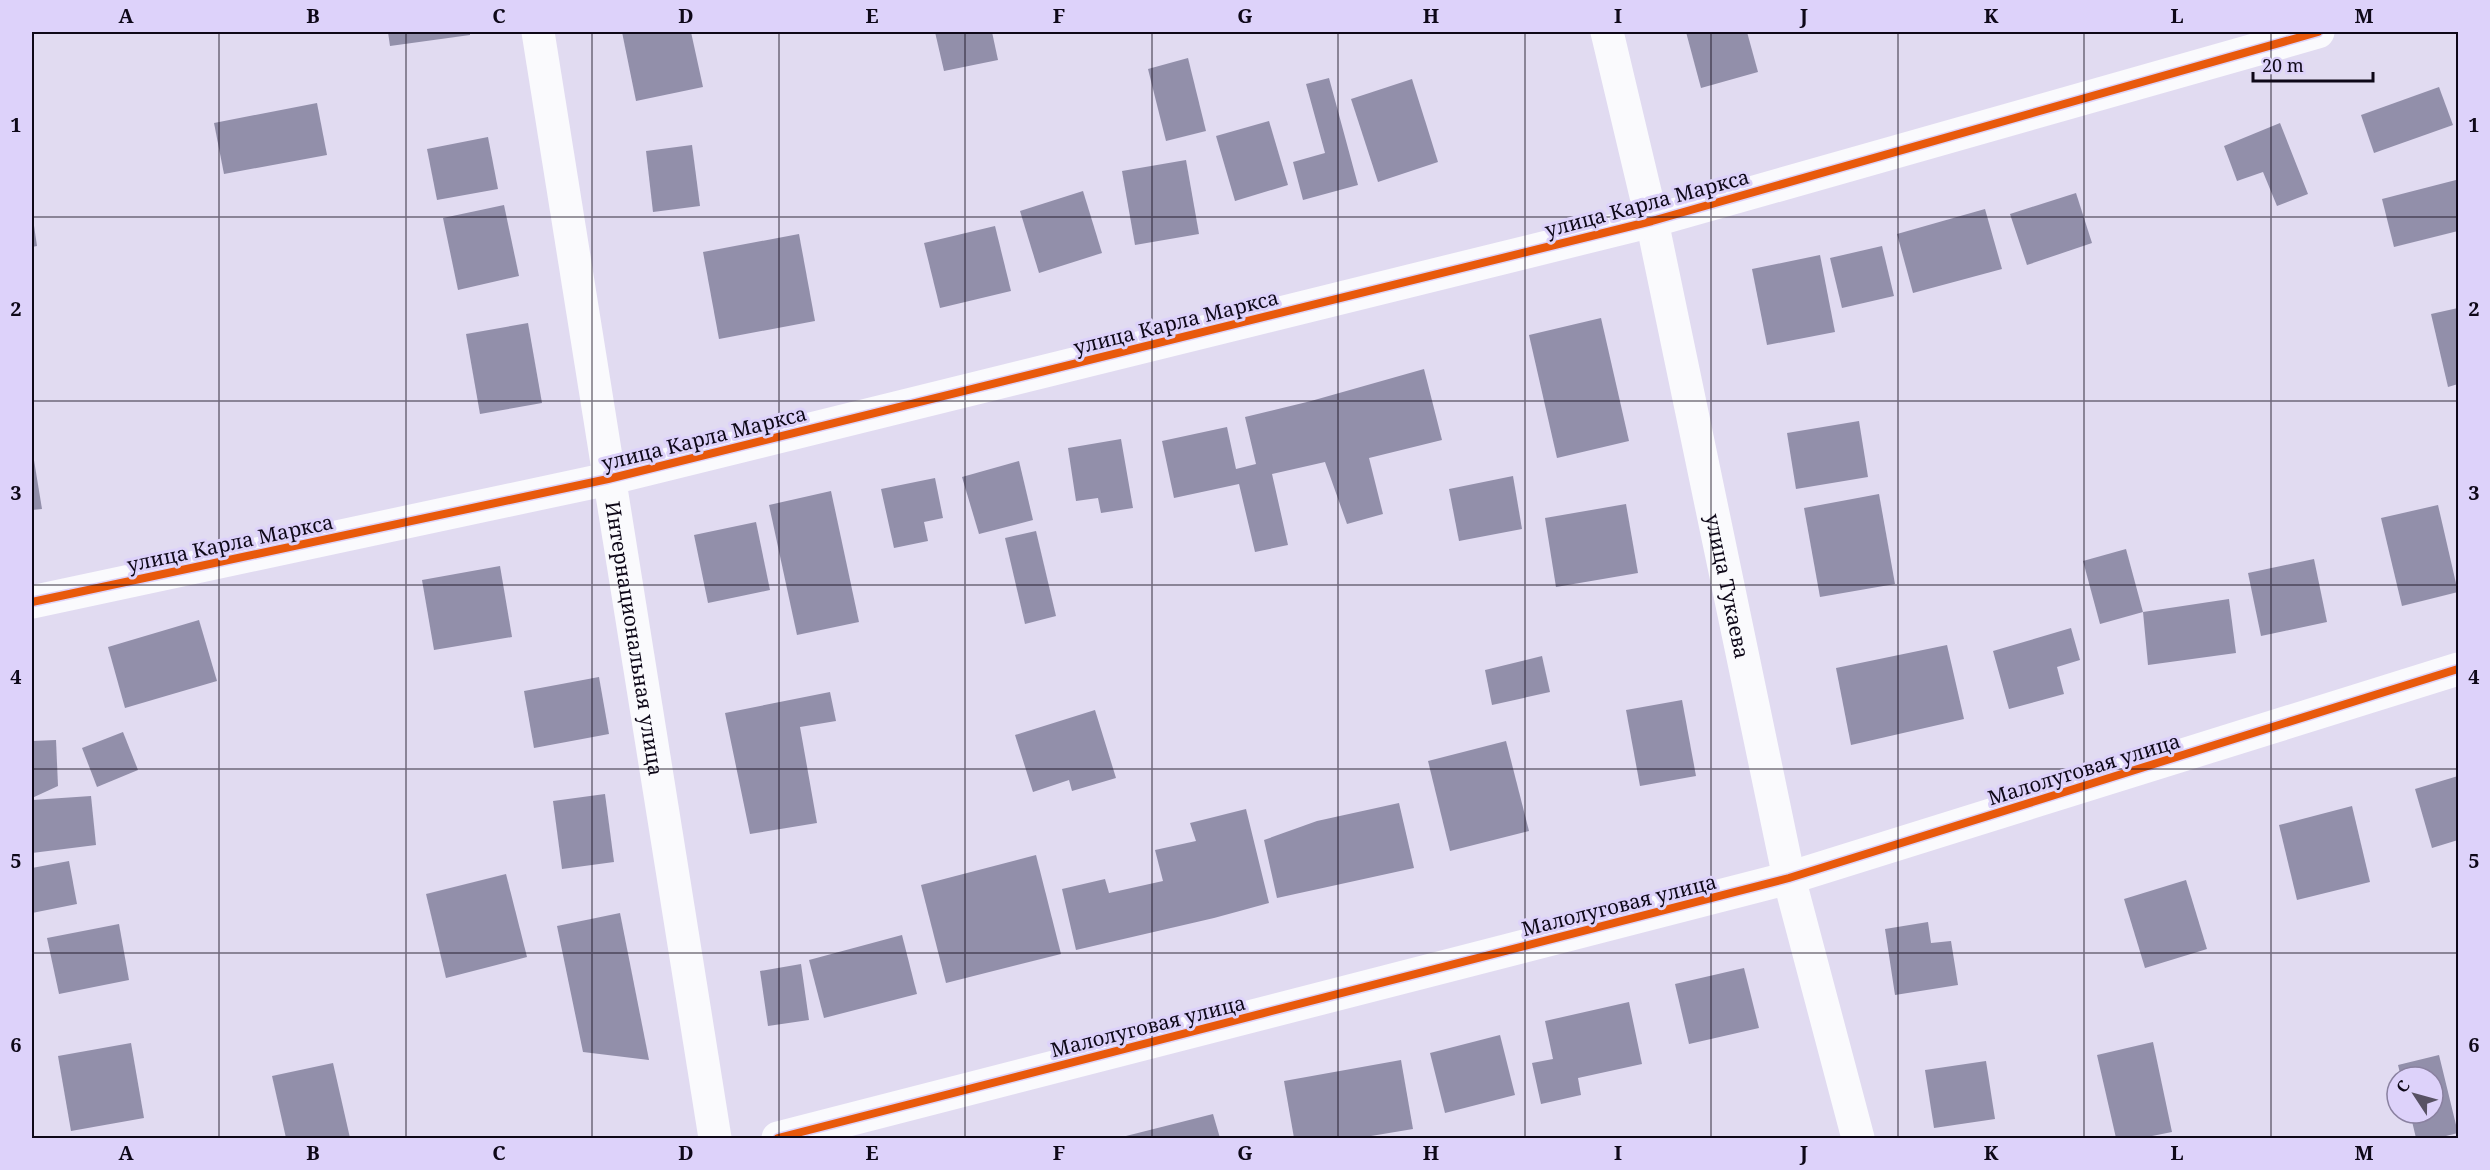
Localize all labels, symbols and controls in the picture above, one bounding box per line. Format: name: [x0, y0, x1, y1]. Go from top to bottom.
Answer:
text: A: [118, 2, 134, 29]
text: B: [306, 2, 320, 29]
text: C: [492, 2, 506, 29]
text: D: [678, 2, 694, 29]
text: E: [865, 2, 879, 29]
text: F: [1053, 2, 1065, 29]
text: G: [1237, 2, 1253, 29]
text: H: [1423, 2, 1439, 29]
text: I: [1614, 2, 1622, 29]
text: J: [1799, 2, 1808, 29]
text: K: [1984, 2, 1999, 29]
text: L: [2170, 2, 2184, 29]
text: M: [2354, 2, 2374, 29]
scale bar: [2253, 45, 2373, 83]
text: 20 m: [2262, 53, 2304, 77]
text: 1: [10, 111, 22, 138]
text: 1: [2468, 111, 2480, 138]
street label: улица Карла Маркса: [1542, 163, 1752, 243]
street label: улица Карла Маркса: [1071, 283, 1281, 361]
text: 2: [10, 295, 22, 322]
text: 2: [2468, 295, 2480, 322]
street label: улица Карла Маркса: [599, 399, 809, 477]
text: 3: [10, 479, 22, 506]
text: 3: [2468, 479, 2480, 506]
street label: Интернациональная улица: [600, 499, 670, 778]
street label: улица Карла Маркса: [124, 508, 336, 578]
street label: улица Тукаева: [1700, 511, 1756, 661]
text: 4: [10, 663, 22, 690]
text: 4: [2468, 663, 2480, 690]
street label: Малолуговая улица: [1984, 727, 2184, 811]
text: 5: [10, 847, 22, 874]
text: 5: [2468, 847, 2480, 874]
street label: Малолуговая улица: [1519, 868, 1719, 942]
street label: Малолуговая улица: [1048, 989, 1248, 1063]
text: 6: [10, 1031, 22, 1058]
text: 6: [2468, 1031, 2480, 1058]
north arrow: [2385, 1065, 2445, 1125]
text: С: [2391, 1075, 2415, 1097]
text: A: [118, 1139, 134, 1166]
text: B: [306, 1139, 320, 1166]
text: C: [492, 1139, 506, 1166]
text: D: [678, 1139, 694, 1166]
text: E: [865, 1139, 879, 1166]
text: F: [1053, 1139, 1065, 1166]
text: G: [1237, 1139, 1253, 1166]
text: H: [1423, 1139, 1439, 1166]
text: I: [1614, 1139, 1622, 1166]
text: J: [1799, 1139, 1808, 1166]
text: K: [1984, 1139, 1999, 1166]
text: L: [2170, 1139, 2184, 1166]
text: M: [2354, 1139, 2374, 1166]

